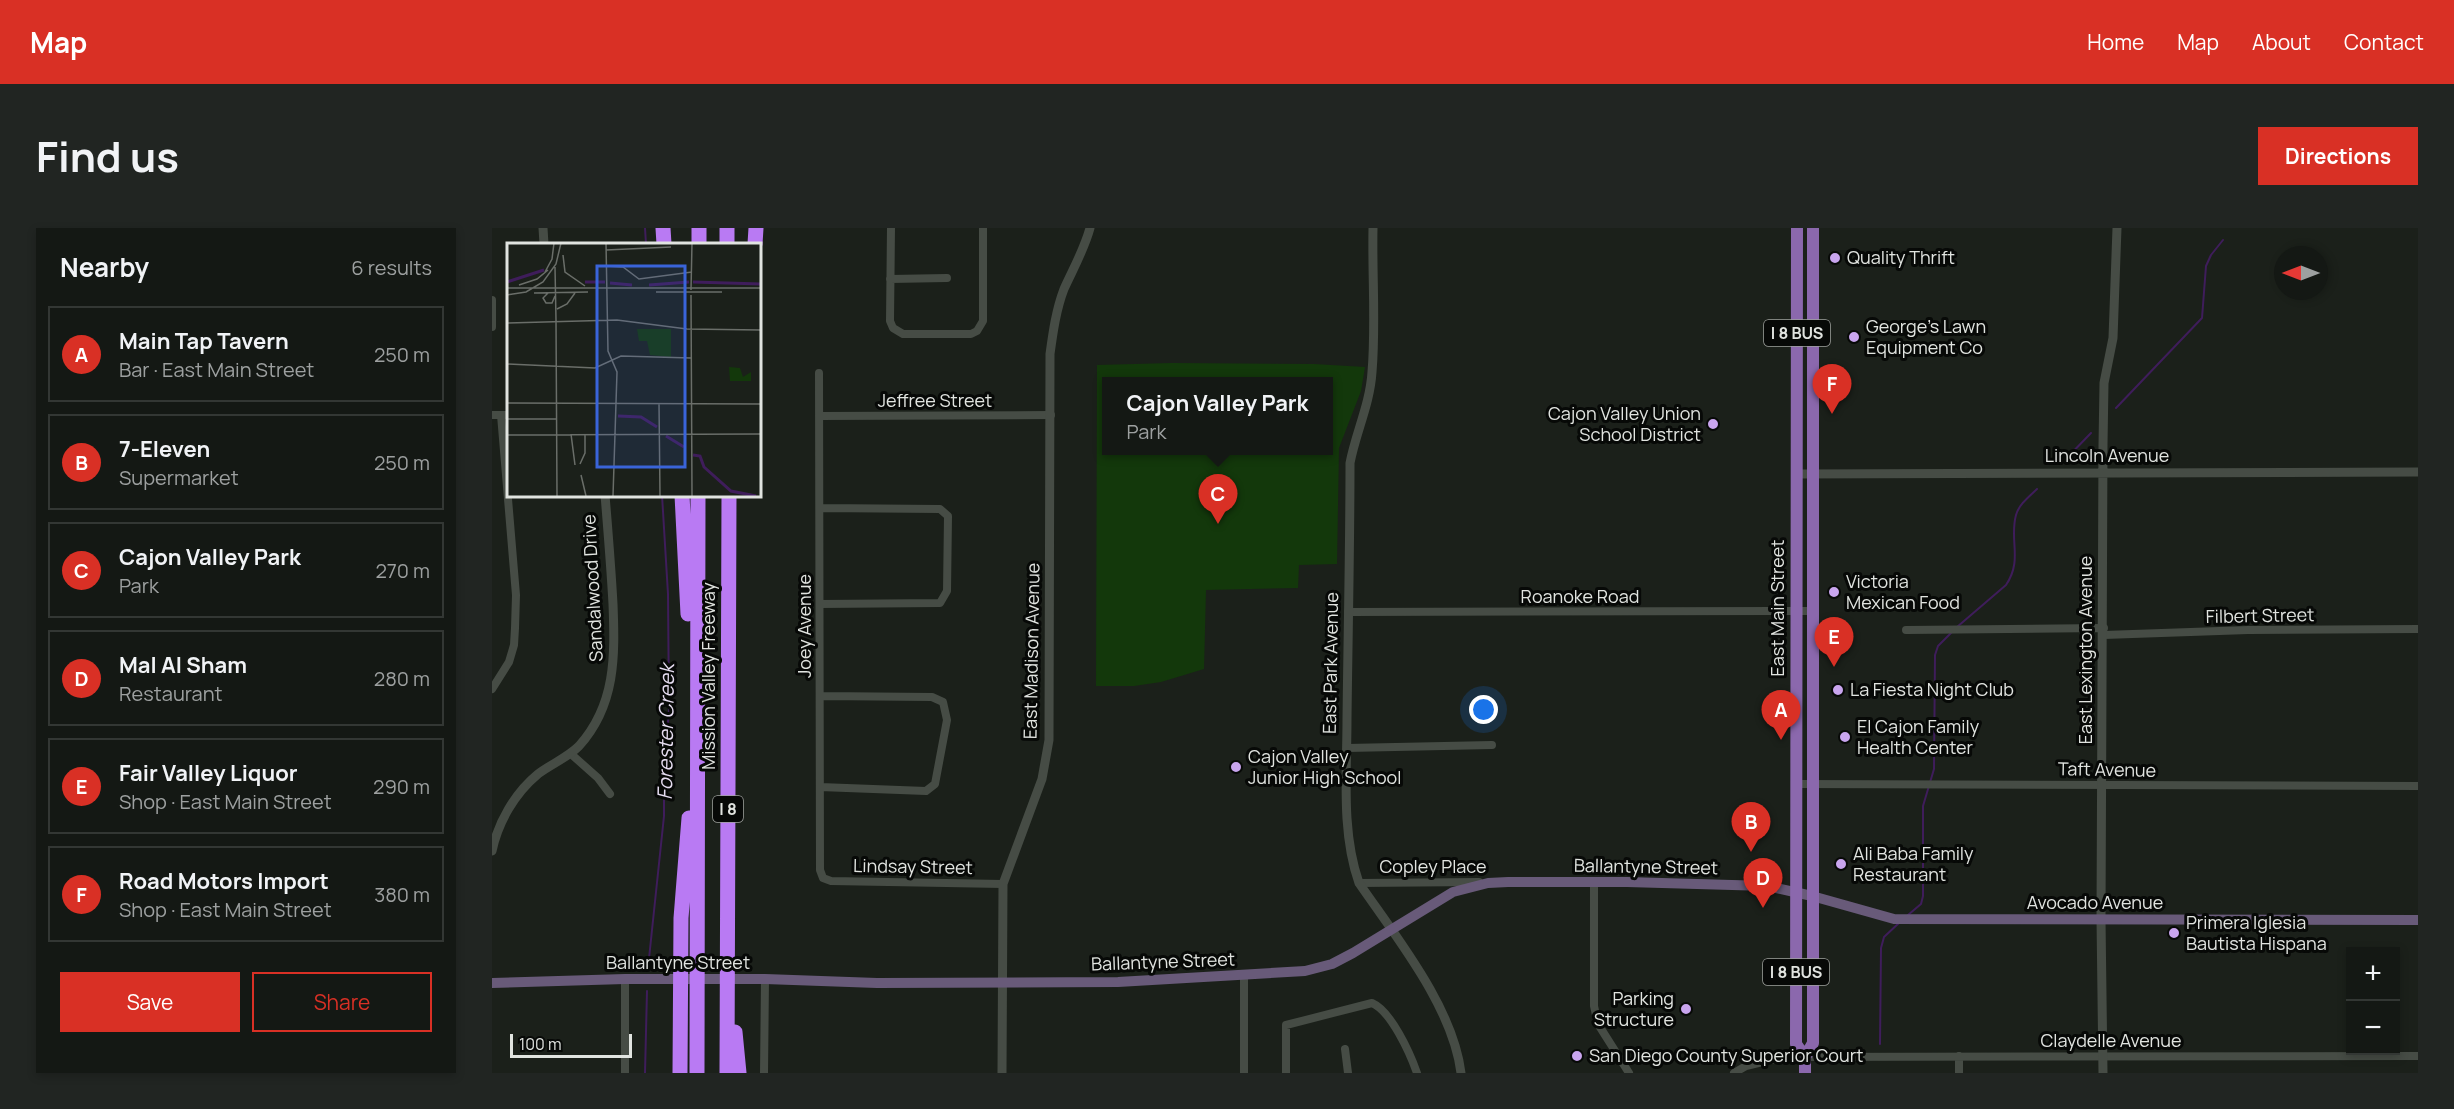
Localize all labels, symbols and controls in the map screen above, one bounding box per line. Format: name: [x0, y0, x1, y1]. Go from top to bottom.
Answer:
text: Map: [30, 23, 87, 61]
text: Home: [2087, 28, 2144, 56]
text: Map: [2177, 28, 2219, 56]
text: About: [2252, 28, 2311, 56]
text: Contact: [2344, 28, 2424, 56]
text: Find us: [36, 127, 179, 185]
button: Directions: [2258, 127, 2418, 185]
inset map: [507, 243, 760, 496]
place label: Quality Thrift: [1847, 245, 1955, 269]
north arrow: [2274, 246, 2328, 300]
text: Nearby: [60, 249, 149, 285]
marker: Quality Thrift: [1828, 251, 1842, 265]
text: 6 results: [351, 254, 432, 281]
place label: George's Lawn Equipment Co: [1866, 314, 1986, 359]
road number: I 8 BUS: [1764, 320, 1830, 346]
text: Main Tap Tavern: [119, 326, 289, 356]
marker: George's Lawn Equipment Co: [1847, 330, 1861, 344]
text: A: [75, 341, 88, 368]
text: 250 m: [374, 341, 430, 368]
text: Bar · East Main Street: [119, 356, 314, 383]
pin: F: [1812, 364, 1852, 414]
popup: [1102, 377, 1333, 455]
street label: Jeffree Street: [878, 388, 992, 412]
text: Cajon Valley Park: [1127, 388, 1308, 418]
place label: Cajon Valley Union School District: [1548, 401, 1701, 446]
marker: Cajon Valley Union School District: [1706, 417, 1720, 431]
text: Park: [1127, 418, 1166, 445]
text: 7-Eleven: [119, 434, 210, 464]
street label: Lincoln Avenue: [2045, 443, 2169, 467]
text: B: [75, 449, 88, 476]
text: 250 m: [374, 449, 430, 476]
text: Supermarket: [119, 464, 239, 491]
pin: C: [1198, 474, 1238, 524]
street label: Sandalwood Drive: [576, 514, 608, 662]
street label: East Main Street: [1765, 539, 1789, 677]
text: Cajon Valley Park: [119, 542, 301, 572]
street label: East Lexington Avenue: [2073, 556, 2097, 744]
text: C: [74, 557, 89, 584]
text: 270 m: [375, 557, 430, 584]
street label: East Madison Avenue: [1017, 563, 1045, 739]
place label: Victoria Mexican Food: [1846, 569, 1960, 614]
text: Park: [119, 572, 159, 599]
street label: Joey Avenue: [792, 574, 816, 678]
street label: Mission Valley Freeway: [696, 582, 720, 770]
street label: Roanoke Road: [1521, 584, 1639, 608]
marker: Victoria Mexican Food: [1827, 585, 1841, 599]
street label: East Park Avenue: [1317, 592, 1343, 734]
street label: Filbert Street: [2205, 602, 2315, 628]
pin: E: [1814, 618, 1854, 667]
text: Mal Al Sham: [119, 650, 247, 680]
water label: Forester Creek: [651, 661, 680, 800]
text: D: [74, 665, 89, 692]
text: 280 m: [374, 665, 430, 692]
place label: La Fiesta Night Club: [1850, 677, 2014, 701]
text: Restaurant: [119, 680, 223, 707]
marker: La Fiesta Night Club: [1831, 683, 1845, 697]
pin: A: [1762, 690, 1800, 740]
your location: [1469, 695, 1498, 724]
place label: El Cajon Family Health Center: [1857, 714, 1980, 759]
marker: El Cajon Family Health Center: [1838, 730, 1852, 744]
place label: Cajon Valley Junior High School: [1248, 744, 1401, 789]
street label: Taft Avenue: [2058, 756, 2156, 782]
text: Fair Valley Liquor: [119, 758, 298, 788]
marker: Cajon Valley Junior High School: [1229, 760, 1243, 774]
text: E: [76, 773, 87, 800]
text: 290 m: [373, 773, 430, 800]
text: Shop · East Main Street: [119, 788, 332, 815]
road number: I 8: [713, 796, 743, 822]
pin: B: [1732, 802, 1770, 852]
place label: Ali Baba Family Restaurant: [1853, 841, 1974, 886]
street label: Lindsay Street: [853, 853, 973, 879]
street label: Ballantyne Street: [1574, 853, 1718, 879]
street label: Copley Place: [1379, 854, 1487, 878]
marker: Ali Baba Family Restaurant: [1834, 857, 1848, 871]
pin: D: [1744, 858, 1782, 908]
text: Road Motors Import: [119, 866, 329, 896]
text: F: [76, 881, 87, 908]
text: 380 m: [374, 881, 430, 908]
street label: Avocado Avenue: [2027, 890, 2163, 914]
text: Shop · East Main Street: [119, 896, 332, 923]
place label: Primera Iglesia Bautista Hispana: [2186, 910, 2327, 955]
marker: Primera Iglesia Bautista Hispana: [2167, 926, 2181, 940]
street label: Ballantyne Street: [1090, 946, 1235, 976]
map controls: [2346, 947, 2400, 1055]
button: +: [2346, 947, 2400, 1001]
street label: Ballantyne Street: [606, 950, 750, 974]
road number: I 8 BUS: [1763, 959, 1829, 985]
button: Save: [60, 972, 240, 1032]
button: Share: [252, 972, 432, 1032]
place label: Parking Structure: [1594, 986, 1674, 1031]
button: −: [2346, 1001, 2400, 1055]
marker: Parking Structure: [1679, 1002, 1693, 1016]
street label: Claydelle Avenue: [2040, 1028, 2182, 1052]
scale bar: [510, 1031, 632, 1058]
text: 100 m: [519, 1033, 562, 1055]
place label: San Diego County Superior Court: [1589, 1043, 1863, 1067]
marker: San Diego County Superior Court: [1570, 1049, 1584, 1063]

